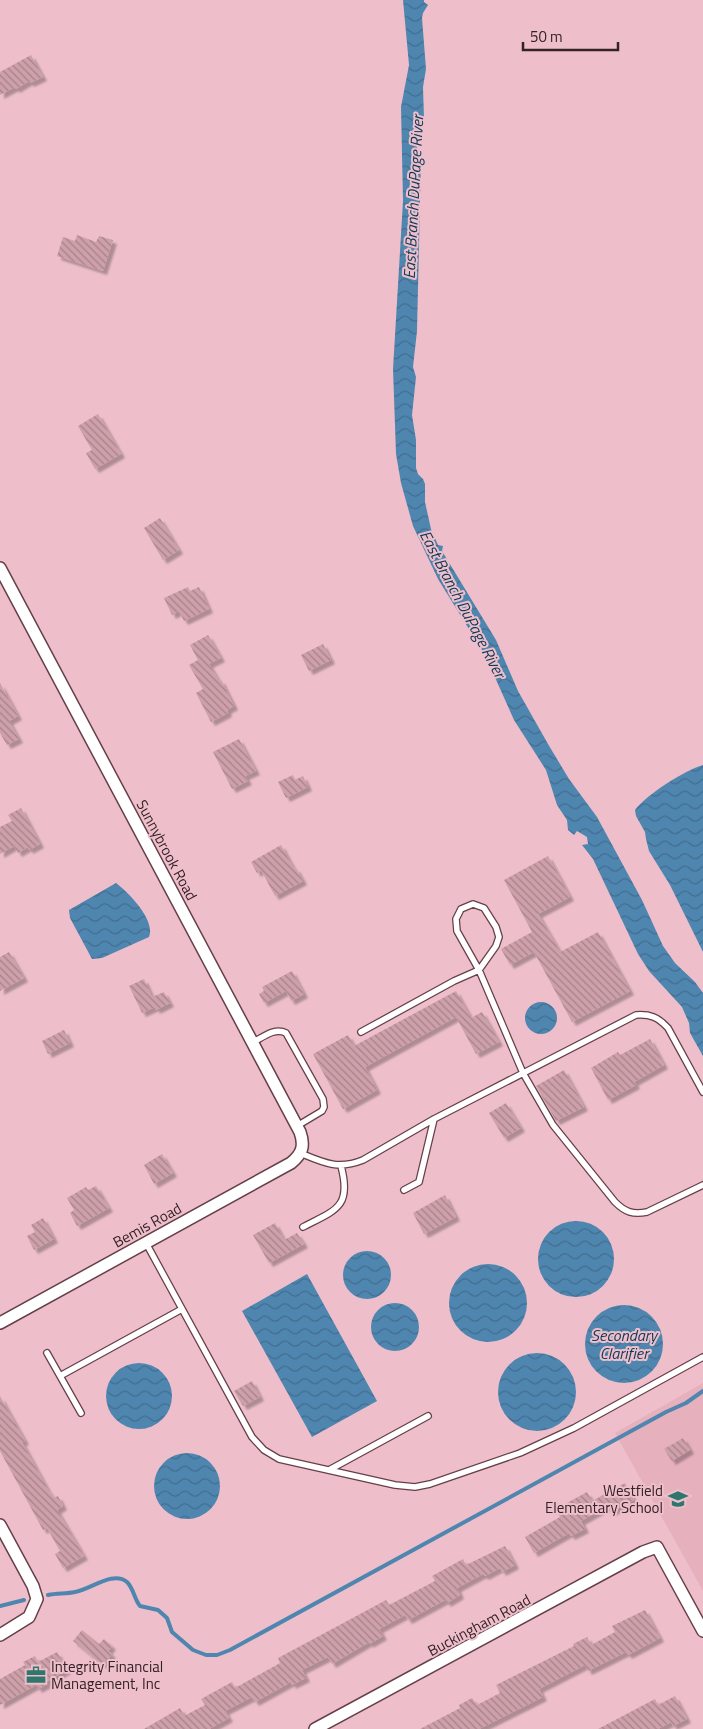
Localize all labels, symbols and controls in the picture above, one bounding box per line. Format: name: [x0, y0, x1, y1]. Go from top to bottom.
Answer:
scale bar: [523, 20, 618, 52]
text: 50 m: [530, 25, 563, 48]
water label: East Branch DuPage River: [397, 113, 429, 280]
water label: East Branch DuPage River: [414, 526, 513, 684]
street label: Sunnybrook Road: [131, 796, 203, 904]
street label: Bemis Road: [108, 1197, 186, 1253]
water label: Secondary Clarifier: [591, 1323, 659, 1365]
place label: Westfield Elementary School: [545, 1479, 663, 1519]
school or university icon: Westfield Elementary School: [667, 1488, 689, 1510]
street label: Buckingham Road: [423, 1588, 535, 1662]
place label: Integrity Financial Management, Inc: [51, 1655, 163, 1695]
office icon: Integrity Financial Management, Inc: [25, 1664, 47, 1686]

